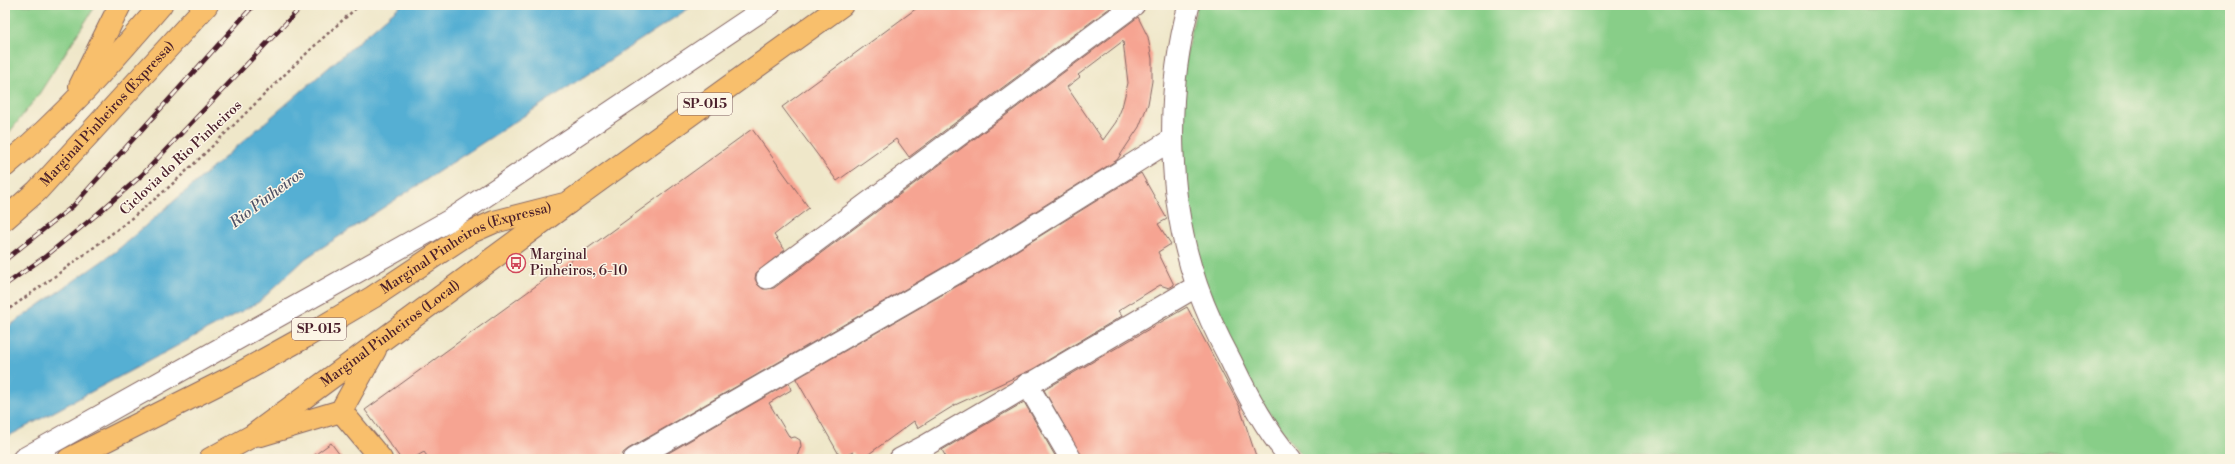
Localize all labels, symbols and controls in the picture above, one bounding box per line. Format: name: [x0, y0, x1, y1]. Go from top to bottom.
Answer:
street label: Marginal Pinheiros (Expressa): [36, 37, 179, 191]
road number: SP-015: [678, 93, 732, 115]
street label: Ciclovia do Rio Pinheiros: [116, 97, 246, 219]
water label: Rio Pinheiros: [225, 164, 308, 233]
street label: Marginal Pinheiros (Expressa): [377, 199, 554, 298]
place label: Marginal Pinheiros, 6-10: [530, 246, 627, 280]
bus stop icon: Marginal Pinheiros, 6-10: [505, 252, 527, 274]
street label: Marginal Pinheiros (Local): [317, 276, 464, 391]
road number: SP-015: [292, 318, 346, 340]

